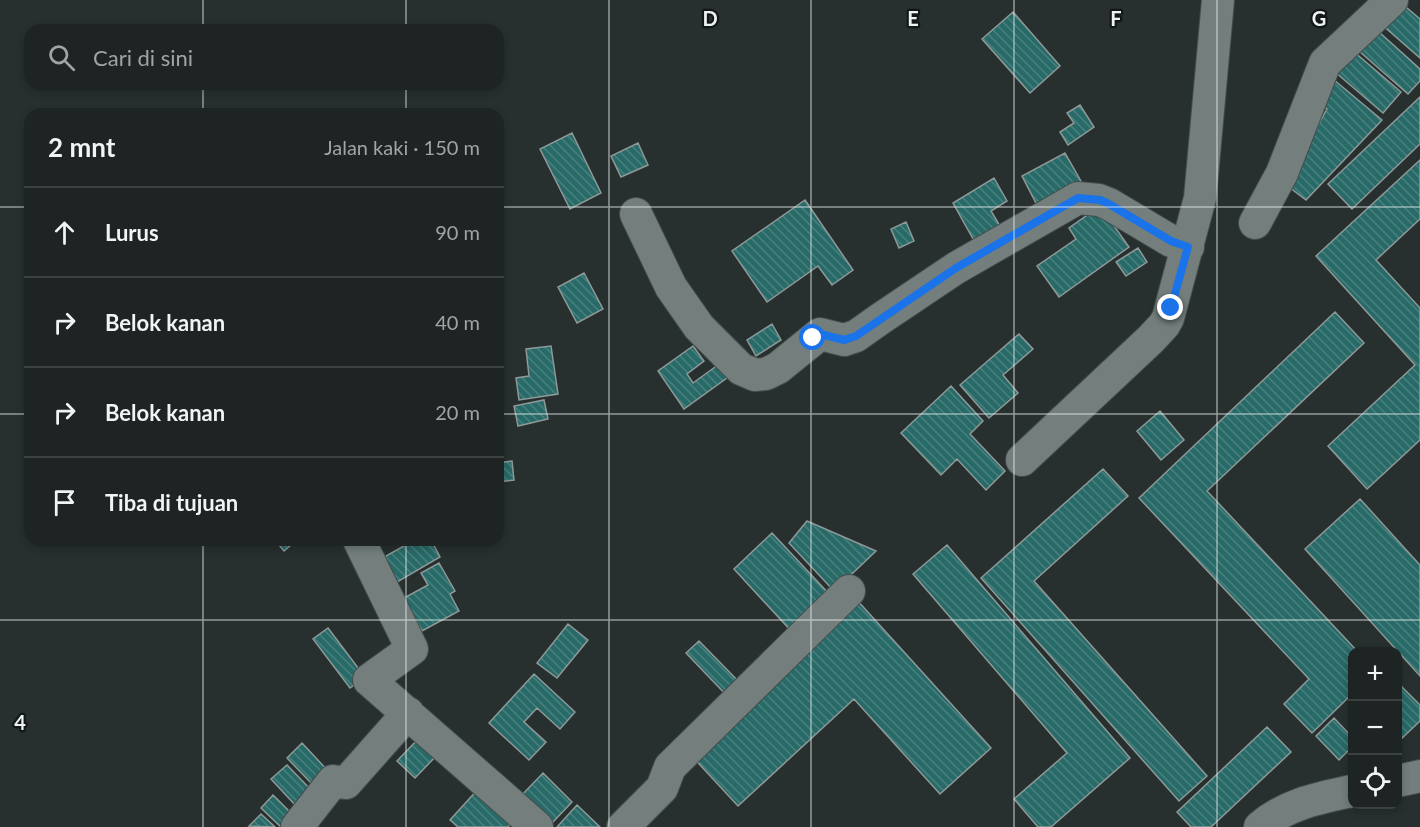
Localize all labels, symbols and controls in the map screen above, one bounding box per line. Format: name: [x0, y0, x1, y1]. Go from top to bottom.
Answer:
text: D: [702, 6, 718, 30]
text: E: [907, 6, 919, 30]
text: F: [1110, 6, 1122, 30]
text: G: [1312, 6, 1326, 30]
search box: [24, 24, 504, 90]
icon: search: [45, 41, 78, 74]
text: Cari di sini: [93, 44, 193, 71]
text: 2 mnt: [48, 131, 115, 163]
text: Jalan kaki · 150 m: [324, 135, 480, 159]
icon: ahead: [48, 216, 81, 249]
text: Lurus: [105, 219, 159, 246]
text: 90 m: [435, 220, 480, 244]
route end: [1157, 294, 1183, 320]
icon: right: [48, 306, 81, 339]
text: Belok kanan: [105, 309, 225, 336]
text: 40 m: [435, 310, 480, 334]
route start: [799, 324, 825, 350]
icon: right: [48, 396, 81, 429]
text: Belok kanan: [105, 399, 225, 426]
text: 20 m: [435, 400, 480, 424]
icon: arrive: [48, 486, 81, 519]
text: Tiba di tujuan: [105, 489, 238, 516]
map controls: [1348, 647, 1402, 809]
button: +: [1348, 647, 1402, 701]
button: −: [1348, 701, 1402, 755]
text: 4: [14, 710, 26, 734]
button: locate: [1348, 755, 1402, 809]

